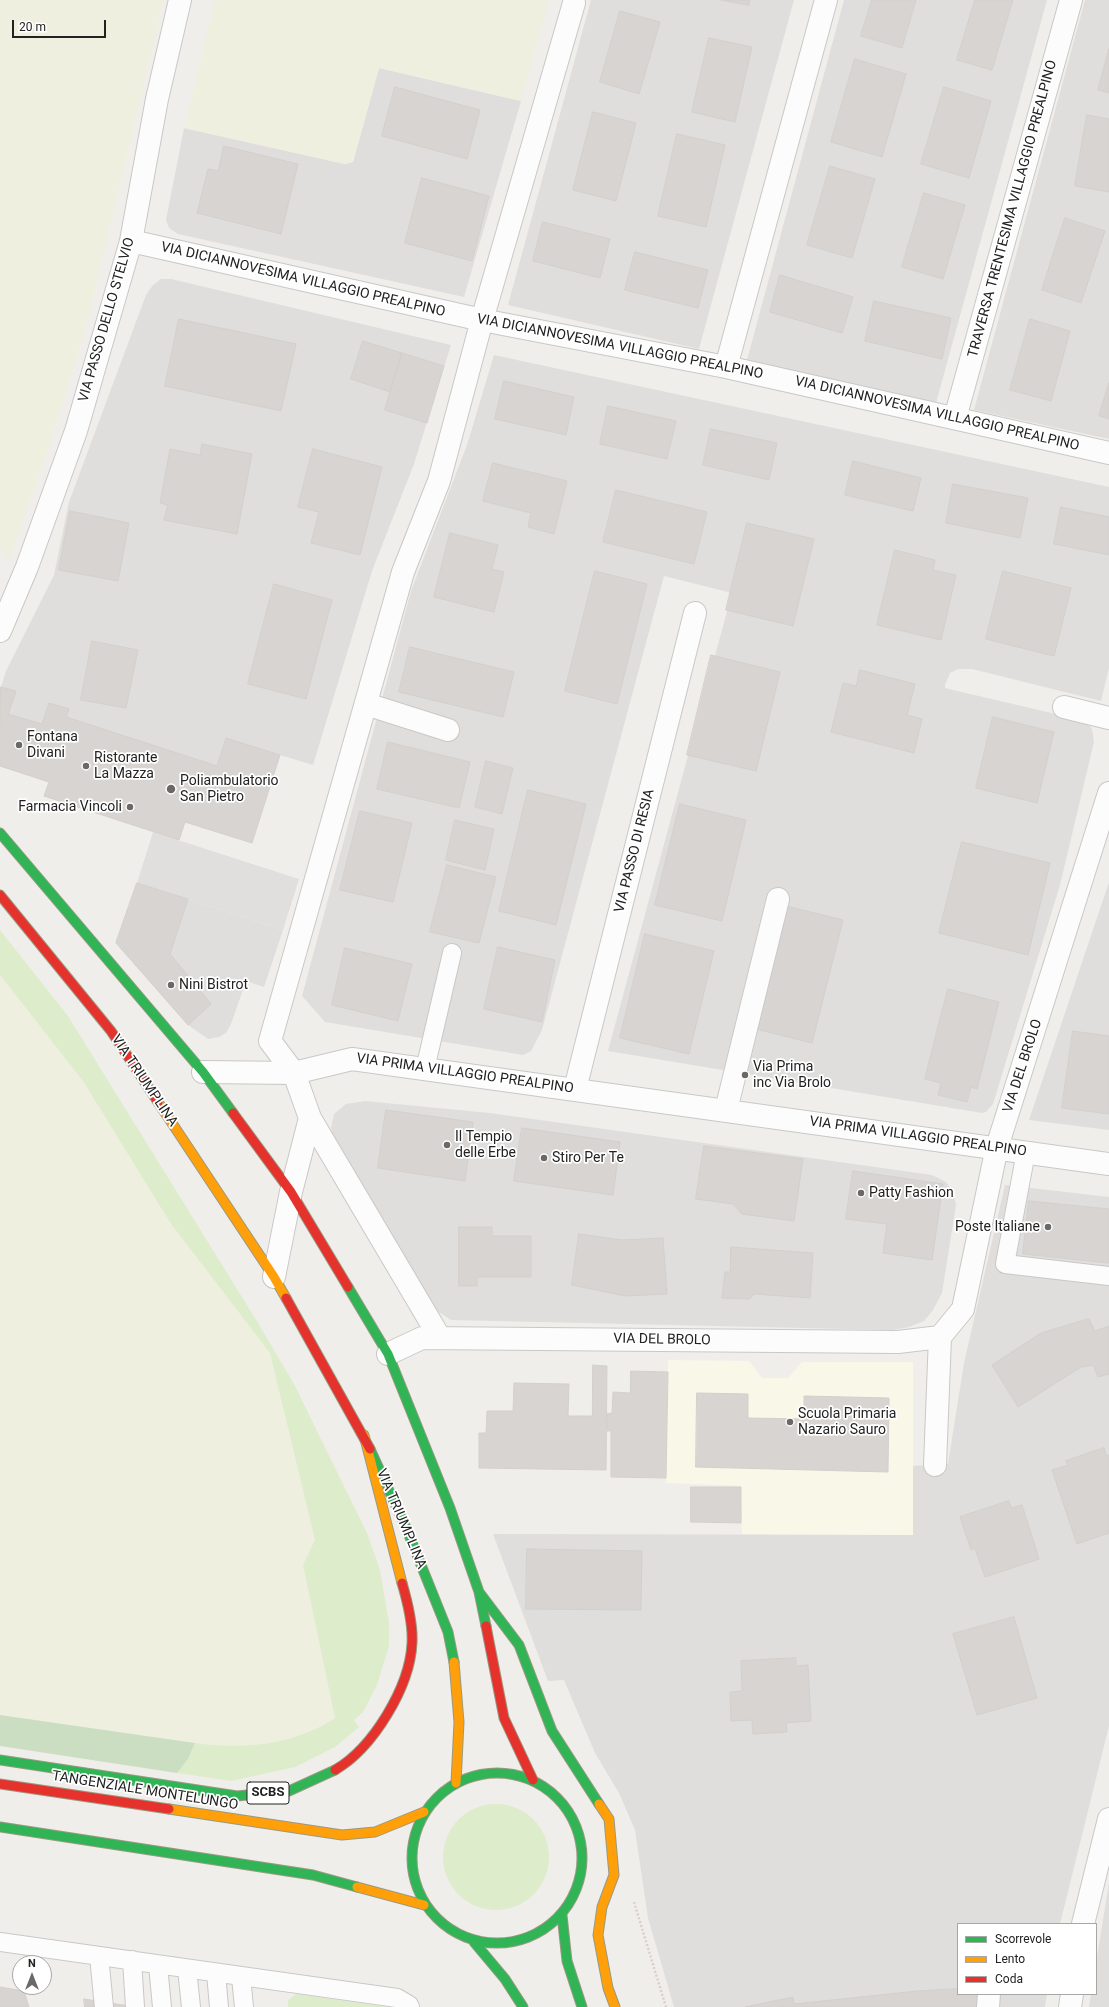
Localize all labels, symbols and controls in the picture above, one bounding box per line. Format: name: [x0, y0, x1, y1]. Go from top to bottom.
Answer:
scale bar: [14, 12, 108, 38]
text: 20 m: [19, 20, 46, 34]
street label: TRAVERSA TRENTESIMA VILLAGGIO PREALPINO: [965, 58, 1061, 360]
street label: VIA PASSO DELLO STELVIO: [75, 236, 139, 404]
street label: VIA DICIANNOVESIMA VILLAGGIO PREALPINO: [159, 239, 447, 321]
street label: VIA DICIANNOVESIMA VILLAGGIO PREALPINO: [475, 311, 765, 383]
street label: VIA DICIANNOVESIMA VILLAGGIO PREALPINO: [793, 373, 1081, 455]
place label: Fontana Divani: [27, 729, 78, 762]
marker: Fontana Divani: [14, 740, 24, 750]
place label: Ristorante La Mazza: [94, 750, 158, 782]
marker: Ristorante La Mazza: [81, 761, 91, 771]
place label: Poliambulatorio San Pietro: [180, 773, 279, 806]
marker: Poliambulatorio San Pietro: [165, 783, 177, 795]
street label: VIA PASSO DI RESIA: [612, 788, 658, 914]
place label: Farmacia Vincoli: [18, 799, 122, 815]
marker: Farmacia Vincoli: [125, 802, 135, 812]
place label: Nini Bistrot: [179, 977, 248, 993]
marker: Nini Bistrot: [166, 980, 176, 990]
street label: VIA DEL BROLO: [1000, 1017, 1046, 1115]
street label: VIA TRIUMPLINA: [107, 1032, 181, 1130]
street label: VIA PRIMA VILLAGGIO PREALPINO: [355, 1050, 575, 1098]
place label: Via Prima inc Via Brolo: [753, 1059, 831, 1092]
marker: Via Prima inc Via Brolo: [740, 1070, 750, 1080]
street label: VIA PRIMA VILLAGGIO PREALPINO: [808, 1113, 1028, 1161]
place label: Il Tempio delle Erbe: [455, 1129, 516, 1162]
marker: Il Tempio delle Erbe: [442, 1140, 452, 1150]
place label: Stiro Per Te: [552, 1150, 624, 1166]
marker: Stiro Per Te: [539, 1153, 549, 1163]
place label: Patty Fashion: [869, 1185, 954, 1201]
marker: Patty Fashion: [856, 1188, 866, 1198]
place label: Poste Italiane: [955, 1219, 1040, 1235]
marker: Poste Italiane: [1043, 1222, 1053, 1232]
street label: VIA DEL BROLO: [613, 1331, 711, 1349]
place label: Scuola Primaria Nazario Sauro: [798, 1406, 896, 1438]
marker: Scuola Primaria Nazario Sauro: [785, 1417, 795, 1427]
street label: VIA TRIUMPLINA: [372, 1466, 430, 1572]
street label: TANGENZIALE MONTELUNGO: [51, 1768, 239, 1814]
road number: SCBS: [247, 1782, 289, 1804]
legend: [957, 1923, 1097, 1995]
text: Scorrevole: [995, 1932, 1051, 1946]
text: Lento: [995, 1952, 1025, 1966]
north arrow: [12, 1955, 52, 1995]
text: N: [28, 1957, 36, 1970]
text: Coda: [995, 1972, 1023, 1986]

